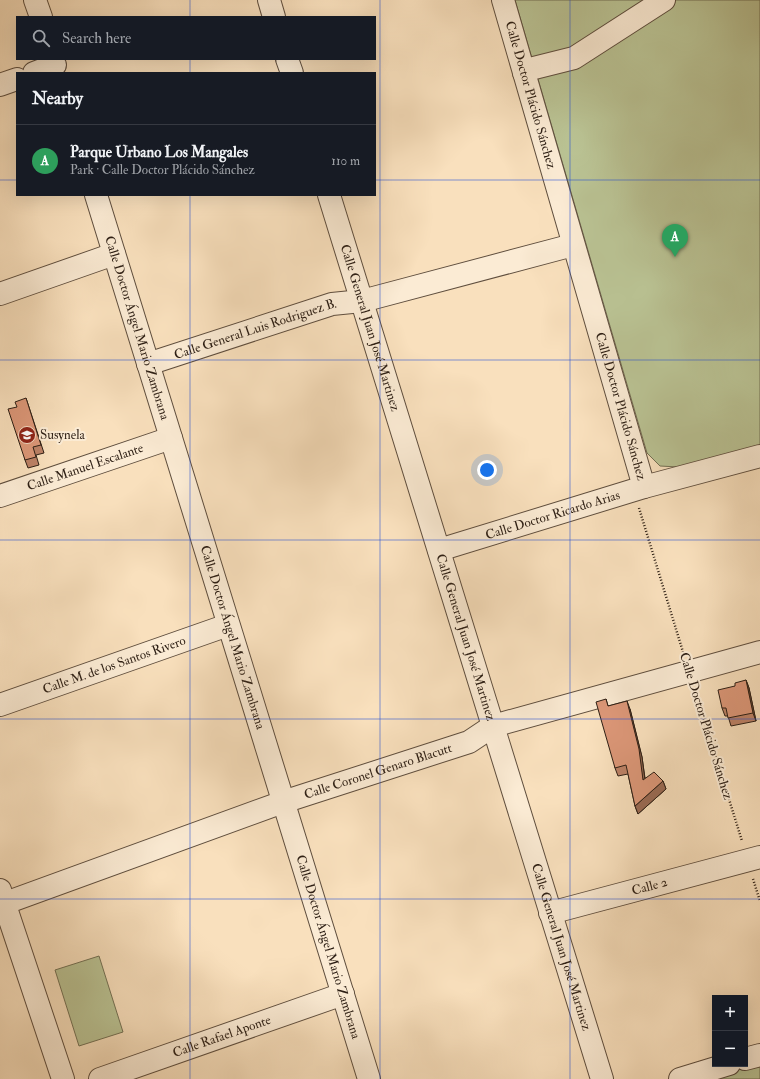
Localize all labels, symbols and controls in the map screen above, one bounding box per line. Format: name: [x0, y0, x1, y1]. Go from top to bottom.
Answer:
search box: [16, 16, 376, 60]
street label: Calle Doctor Plácido Sánchez: [502, 19, 560, 172]
icon: search: [30, 27, 52, 49]
text: Search here: [62, 29, 131, 48]
text: Nearby: [32, 88, 83, 109]
text: Parque Urbano Los Mangales: [70, 143, 248, 162]
text: A: [41, 153, 49, 169]
text: 110 m: [331, 153, 360, 169]
text: Park · Calle Doctor Plácido Sánchez: [70, 162, 255, 178]
pin: A: [662, 224, 688, 257]
street label: Calle Doctor Ángel Mario Zambrana: [101, 234, 173, 422]
street label: Calle General Juan José Martinez: [337, 242, 404, 414]
street label: Calle General Luis Rodriguez B.: [172, 296, 337, 363]
street label: Calle Doctor Plácido Sánchez: [592, 330, 650, 483]
school or university icon: Susynela: [17, 425, 37, 445]
place label: Susynela: [40, 427, 86, 444]
street label: Calle Manuel Escalante: [25, 440, 146, 494]
your location: [477, 460, 497, 480]
street label: Calle Doctor Ricardo Arias: [484, 487, 622, 543]
street label: Calle Doctor Ángel Mario Zambrana: [197, 543, 269, 732]
street label: Calle General Juan José Martinez: [432, 552, 499, 723]
street label: Calle M. de los Santos Rivero: [41, 632, 188, 697]
street label: Calle Doctor Plácido Sánchez: [676, 650, 736, 802]
street label: Calle Coronel Genaro Blacutt: [302, 740, 454, 803]
street label: Calle Doctor Ángel Mario Zambrana: [292, 853, 364, 1041]
street label: Calle General Juan José Martinez: [528, 862, 595, 1033]
street label: Calle 2: [630, 874, 669, 899]
map controls: [712, 995, 748, 1067]
button: +: [712, 995, 748, 1031]
street label: Calle Rafael Aponte: [171, 1012, 273, 1061]
button: −: [712, 1031, 748, 1067]

